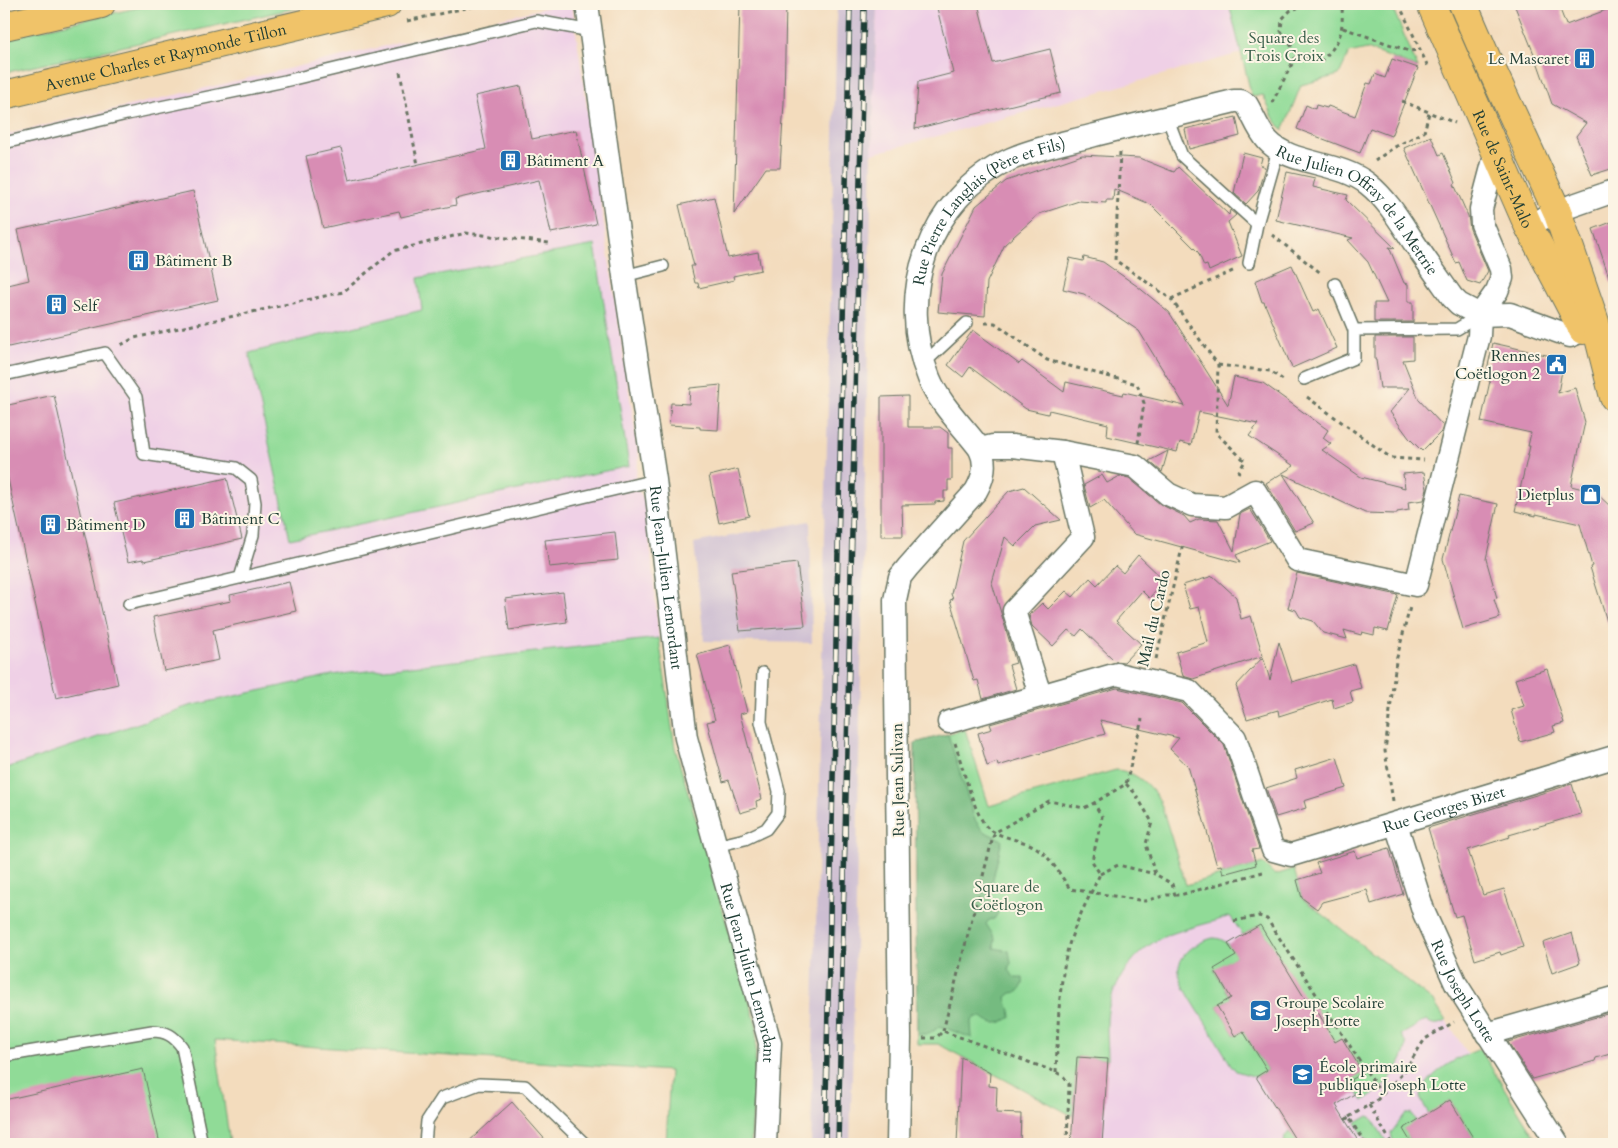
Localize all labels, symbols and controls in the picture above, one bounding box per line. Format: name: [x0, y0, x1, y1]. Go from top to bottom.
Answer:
street label: Avenue Charles et Raymonde Tillon: [43, 18, 289, 97]
park label: Square des Trois Croix: [1244, 27, 1324, 67]
building icon: Le Mascaret: [1573, 46, 1597, 70]
place label: Le Mascaret: [1488, 48, 1569, 70]
street label: Rue de Saint-Malo: [1467, 107, 1538, 232]
street label: Rue Pierre Langlais (Père et Fils): [908, 133, 1068, 287]
street label: Rue Julien Offray de la Mettrie: [1272, 140, 1443, 280]
building icon: Bâtiment A: [498, 148, 522, 172]
place label: Bâtiment A: [526, 150, 605, 172]
building icon: Bâtiment B: [127, 248, 151, 272]
place label: Bâtiment B: [155, 250, 233, 272]
building icon: Self: [45, 293, 69, 317]
place label: Self: [73, 295, 100, 317]
place label: Rennes Coëtlogon 2: [1455, 345, 1540, 385]
public building icon: Rennes Coëtlogon 2: [1544, 352, 1568, 376]
shop icon: Dietplus: [1578, 482, 1602, 506]
street label: Rue Jean-Julien Lemordant: [644, 484, 688, 671]
place label: Dietplus: [1517, 484, 1574, 506]
building icon: Bâtiment C: [173, 506, 197, 530]
place label: Bâtiment C: [201, 508, 280, 530]
building icon: Bâtiment D: [38, 512, 62, 536]
place label: Bâtiment D: [66, 514, 146, 536]
street label: Mail du Cardo: [1132, 567, 1176, 669]
street label: Rue Jean Sulivan: [886, 723, 910, 837]
street label: Rue Georges Bizet: [1380, 781, 1508, 839]
park label: Square de Coëtlogon: [971, 876, 1043, 916]
street label: Rue Jean-Julien Lemordant: [714, 881, 780, 1063]
street label: Rue Joseph Lotte: [1425, 936, 1501, 1047]
place label: Groupe Scolaire Joseph Lotte: [1274, 992, 1385, 1032]
school or university icon: Groupe Scolaire Joseph Lotte: [1248, 999, 1272, 1023]
place label: École primaire publique Joseph Lotte: [1319, 1056, 1466, 1096]
school or university icon: École primaire publique Joseph Lotte: [1291, 1063, 1315, 1087]

